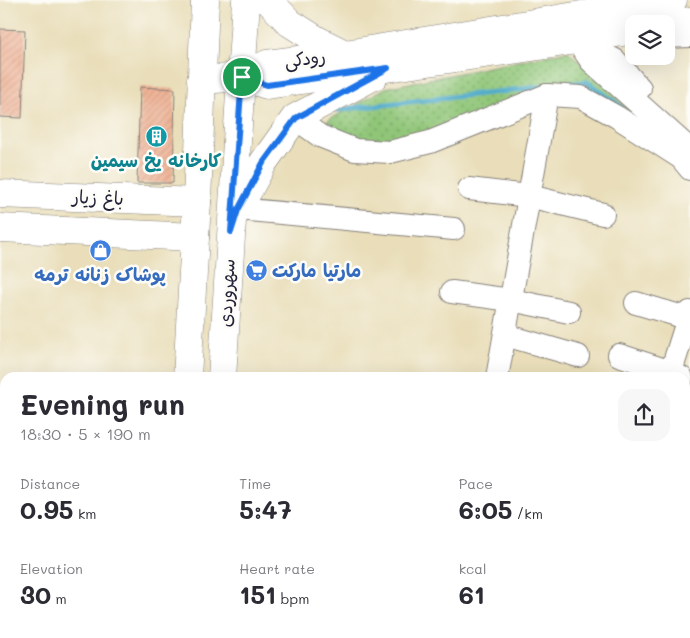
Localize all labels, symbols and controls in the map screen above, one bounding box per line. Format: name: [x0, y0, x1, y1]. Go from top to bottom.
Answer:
map controls: [625, 15, 675, 65]
button: layers: [625, 15, 675, 65]
street label: رودکی: [283, 44, 327, 72]
pin: [221, 56, 263, 98]
icon: arrive: [228, 63, 256, 91]
building icon: کارخانه یخ سیمین: [144, 124, 168, 148]
place label: کارخانه یخ سیمین: [91, 148, 221, 173]
street label: باغ زیار: [70, 184, 124, 211]
shop icon: پوشاک زنانه ترمه: [88, 238, 112, 262]
street label: سهروردی: [212, 258, 240, 328]
place label: مارتیا مارکت: [272, 258, 361, 282]
supermarket icon: مارتیا مارکت: [244, 259, 268, 283]
place label: پوشاک زنانه ترمه: [34, 262, 167, 287]
text: Evening run: [20, 386, 185, 422]
button: share: [618, 389, 670, 441]
text: 18:30 · 5 × 190 m: [20, 423, 151, 444]
text: Distance: [20, 474, 80, 493]
text: Time: [239, 474, 271, 493]
text: Pace: [459, 474, 493, 493]
text: 0.95: [20, 493, 73, 525]
text: 5:47: [239, 493, 292, 525]
text: 6:05: [459, 493, 512, 525]
text: km: [73, 504, 96, 523]
text: /km: [512, 504, 543, 523]
text: Elevation: [20, 559, 83, 578]
text: Heart rate: [239, 559, 315, 578]
text: kcal: [459, 559, 487, 578]
text: 30: [20, 578, 51, 610]
text: 151: [239, 578, 276, 610]
text: 61: [459, 578, 485, 610]
text: m: [51, 589, 67, 608]
text: bpm: [276, 589, 309, 608]

